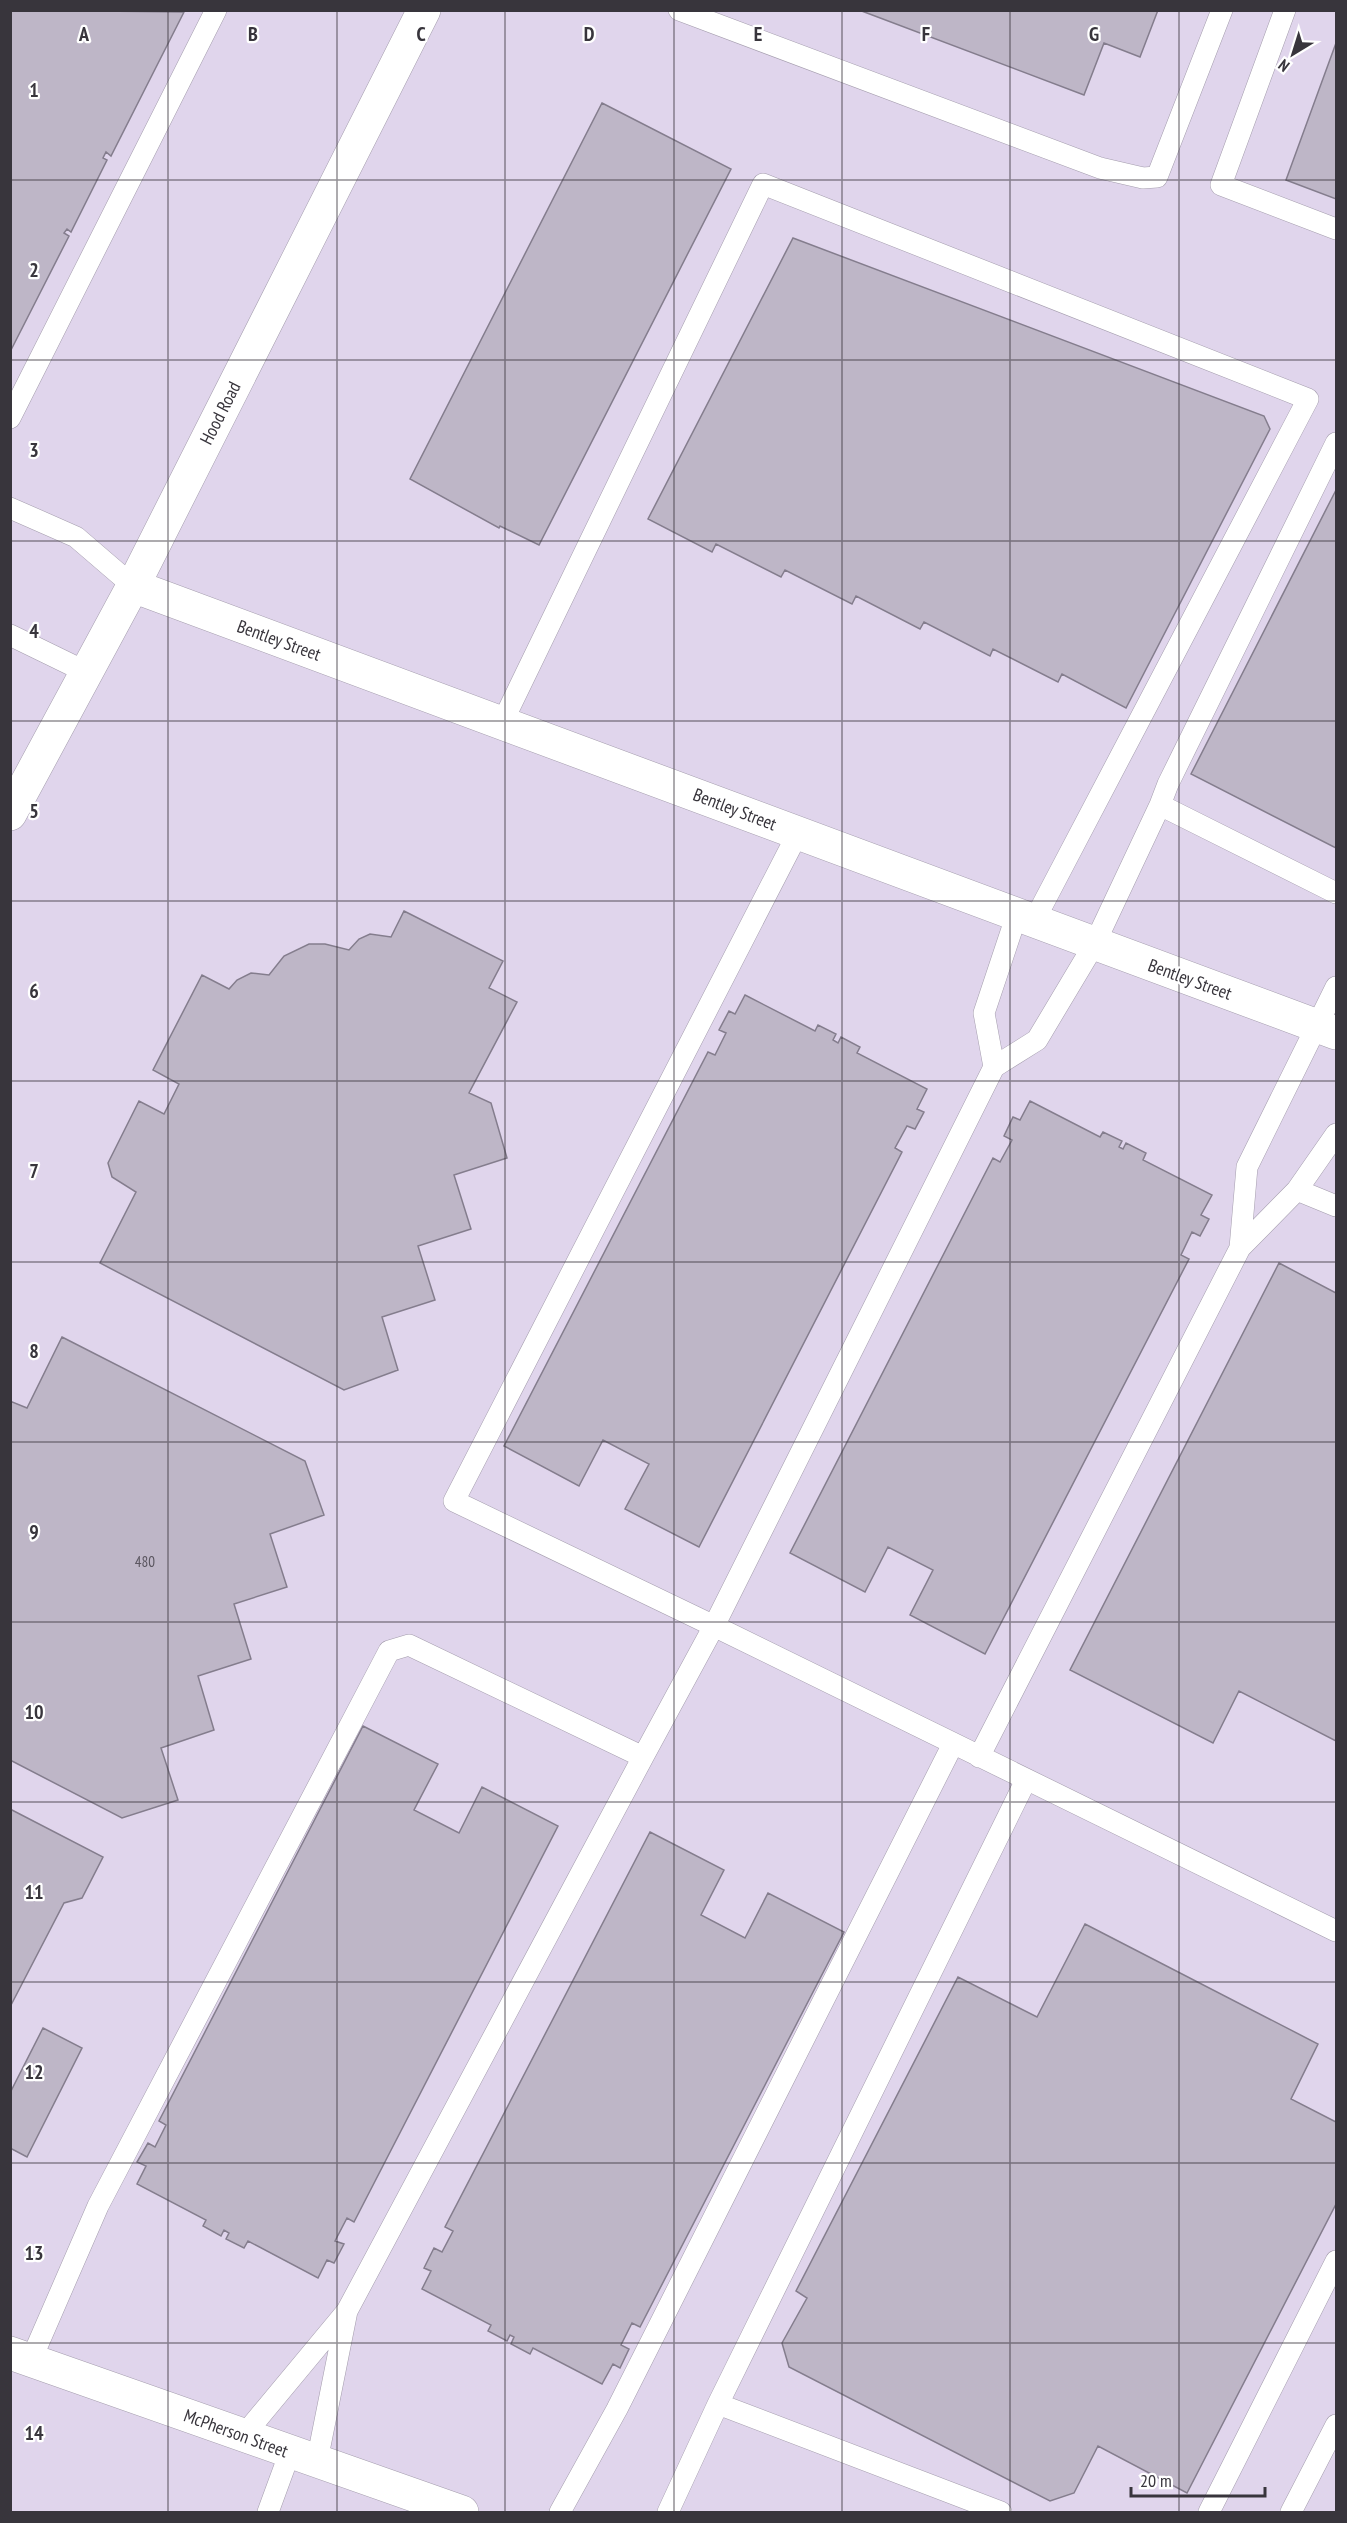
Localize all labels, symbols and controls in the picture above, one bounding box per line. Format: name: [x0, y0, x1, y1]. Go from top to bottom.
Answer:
text: A: [78, 21, 90, 47]
text: B: [248, 21, 258, 47]
text: C: [416, 21, 426, 47]
text: D: [584, 21, 595, 47]
text: E: [754, 21, 762, 47]
text: F: [922, 21, 930, 47]
text: G: [1089, 21, 1099, 47]
north arrow: [1263, 24, 1323, 84]
text: N: [1274, 55, 1293, 76]
text: 1: [29, 77, 39, 103]
text: 2: [29, 257, 39, 283]
street label: Hood Road: [194, 378, 246, 448]
text: 3: [29, 437, 39, 463]
street label: Bentley Street: [234, 614, 324, 666]
text: 4: [29, 618, 39, 644]
street label: Bentley Street: [690, 783, 780, 835]
text: 5: [29, 798, 39, 824]
street label: Bentley Street: [1145, 953, 1235, 1005]
text: 6: [29, 978, 39, 1004]
text: 7: [29, 1158, 39, 1184]
text: 8: [29, 1338, 39, 1364]
text: 9: [29, 1519, 39, 1545]
house number: 480: [135, 1552, 155, 1571]
text: 10: [24, 1699, 44, 1725]
text: 11: [24, 1879, 44, 1905]
text: 12: [24, 2059, 44, 2085]
text: 13: [24, 2240, 44, 2266]
street label: McPherson Street: [181, 2404, 291, 2462]
text: 14: [24, 2420, 44, 2446]
scale bar: [1131, 2460, 1264, 2498]
text: 20 m: [1140, 2469, 1172, 2492]

